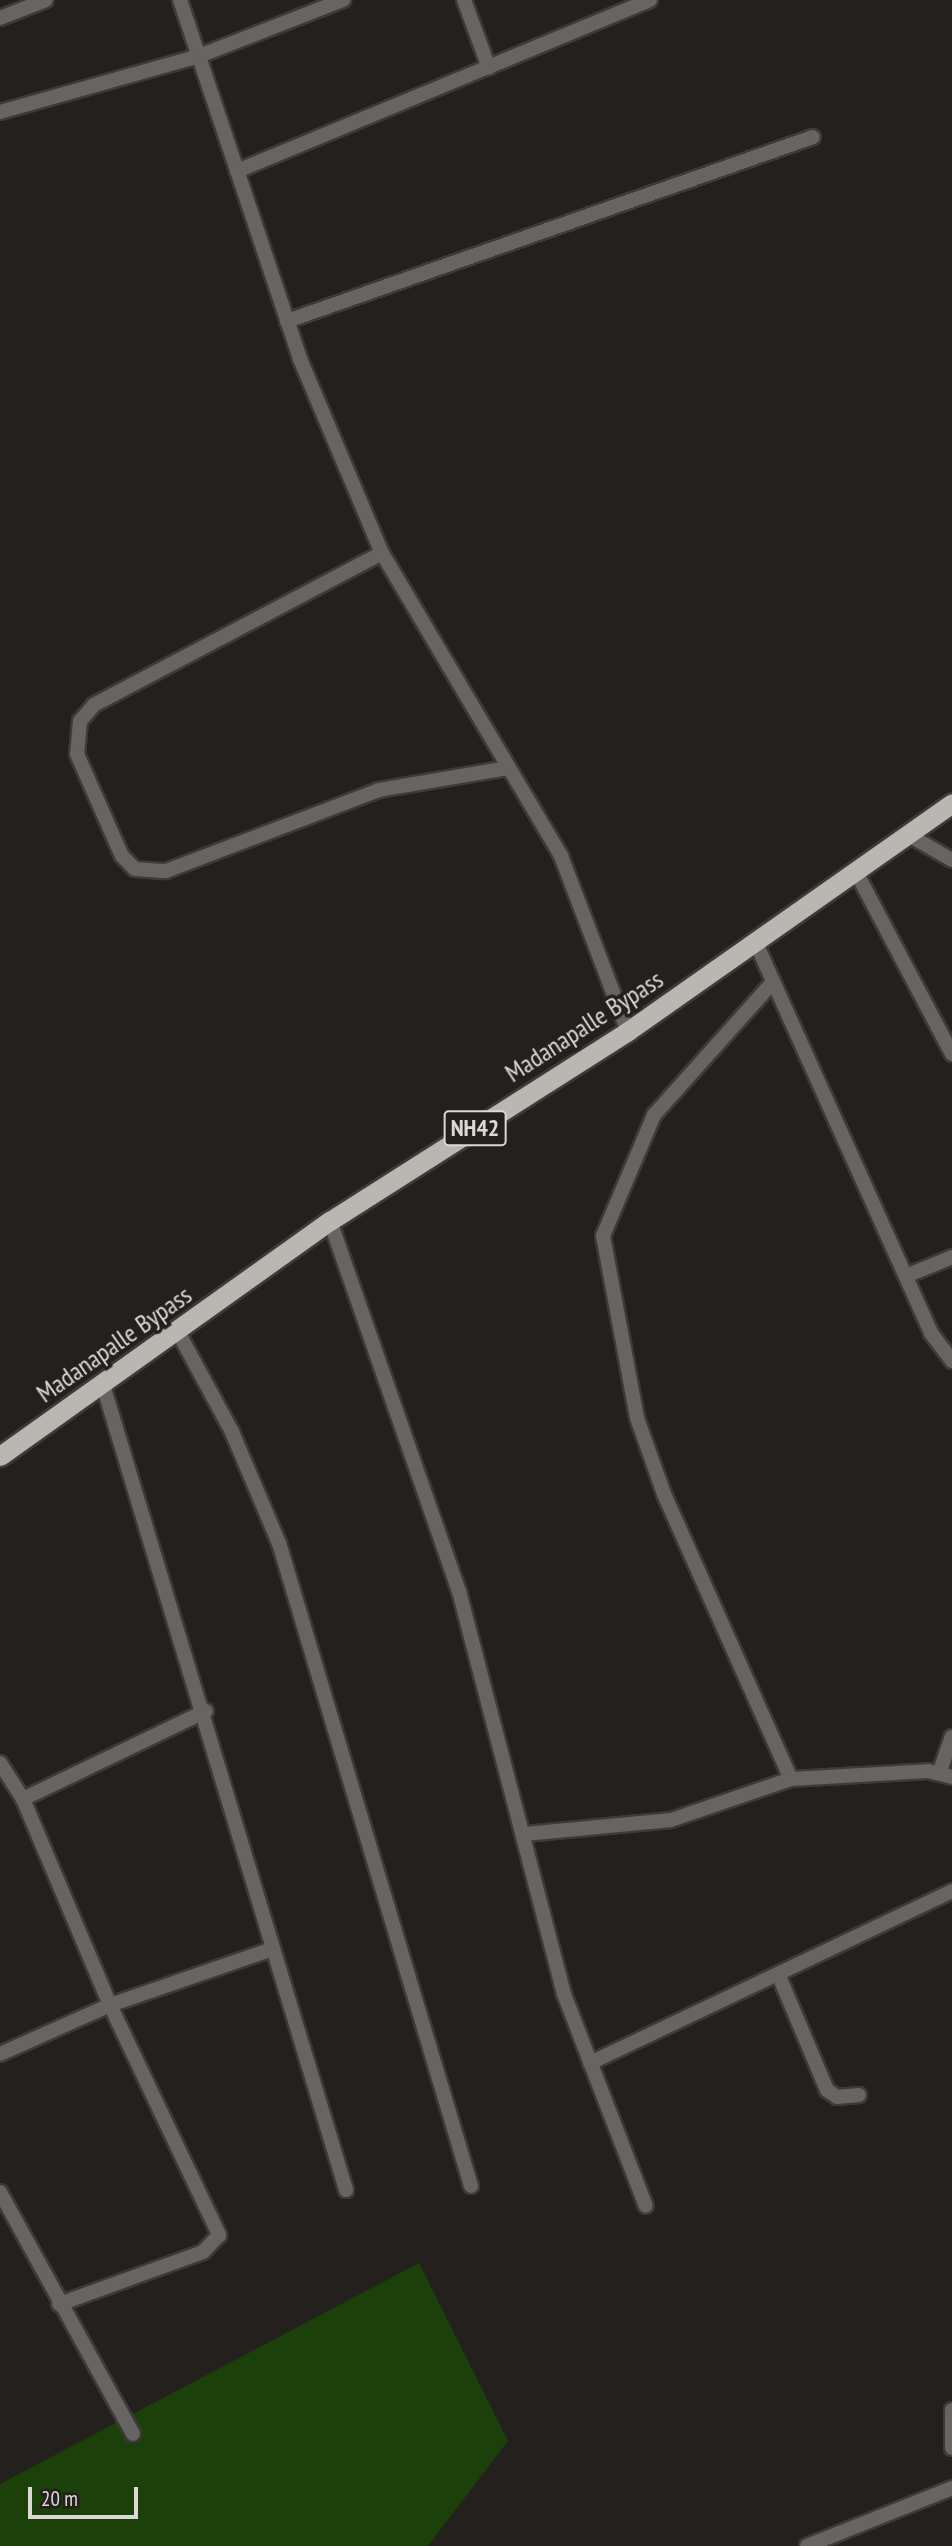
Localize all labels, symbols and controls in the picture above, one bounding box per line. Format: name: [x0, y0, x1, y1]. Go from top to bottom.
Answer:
street label: Madanapalle Bypass: [499, 963, 669, 1089]
road number: NH42: [444, 1108, 506, 1148]
street label: Madanapalle Bypass: [31, 1279, 197, 1409]
scale bar: [32, 2472, 142, 2516]
text: 20 m: [41, 2485, 78, 2512]

